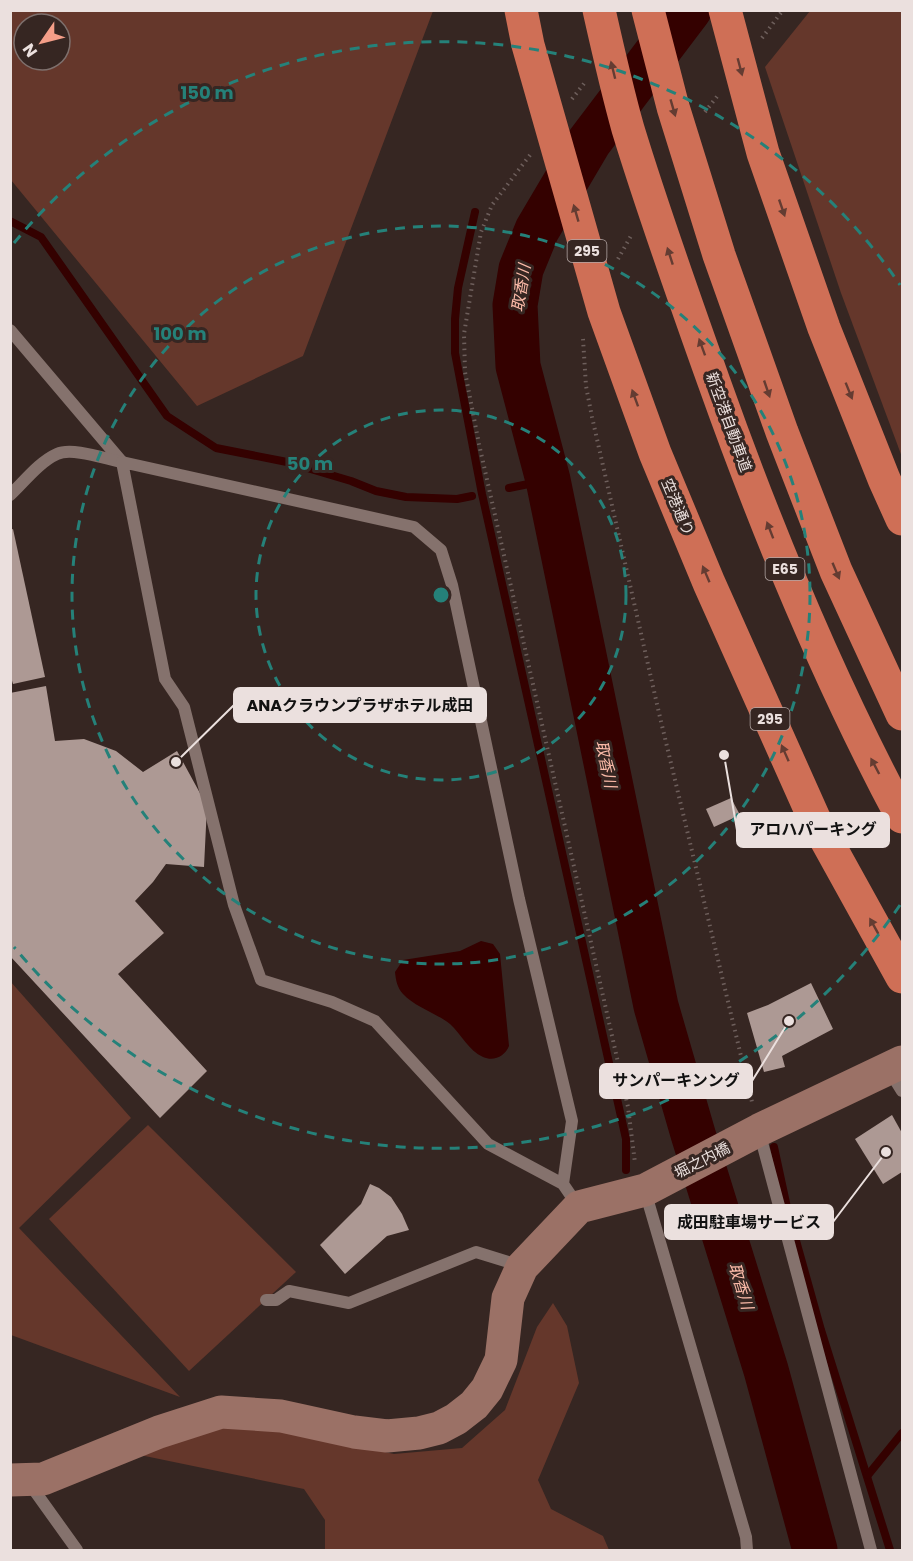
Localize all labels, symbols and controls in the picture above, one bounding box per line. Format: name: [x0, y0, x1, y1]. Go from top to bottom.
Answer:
north arrow: [12, 12, 72, 72]
text: N: [17, 39, 43, 62]
one-way arrow: [736, 58, 746, 76]
one-way arrow: [608, 60, 618, 79]
text: 150 m: [180, 80, 234, 105]
one-way arrow: [669, 99, 678, 117]
one-way arrow: [778, 199, 788, 217]
one-way arrow: [571, 204, 580, 222]
road number: 295: [568, 240, 606, 262]
one-way arrow: [665, 247, 675, 265]
water label: 取香川: [506, 261, 536, 314]
text: 100 m: [153, 321, 207, 346]
one-way arrow: [696, 338, 706, 356]
street label: 新空港自動車道: [701, 369, 757, 475]
one-way arrow: [762, 380, 772, 398]
one-way arrow: [845, 383, 855, 401]
one-way arrow: [630, 389, 640, 407]
text: 50 m: [287, 451, 333, 476]
street label: 空港通り: [657, 475, 699, 539]
one-way arrow: [764, 521, 774, 539]
road number: E65: [766, 558, 804, 580]
one-way arrow: [832, 562, 841, 580]
one-way arrow: [701, 565, 711, 583]
centre of rings: [431, 585, 451, 605]
callout: ANAクラウンプラザホテル成田: [234, 688, 486, 722]
text: ANAクラウンプラザホテル成田: [246, 694, 474, 717]
road number: 295: [750, 708, 790, 730]
water label: 取香川: [590, 738, 623, 792]
one-way arrow: [780, 743, 790, 761]
one-way arrow: [870, 757, 880, 774]
callout: アロハパーキング: [737, 813, 889, 847]
text: アロハパーキング: [749, 818, 877, 841]
one-way arrow: [869, 917, 879, 934]
callout: サンパーキンング: [600, 1064, 752, 1098]
text: サンパーキンング: [612, 1069, 740, 1092]
street label: 堀之内橋: [670, 1137, 734, 1183]
callout: 成田駐車場サービス: [665, 1205, 833, 1239]
text: 成田駐車場サービス: [677, 1211, 821, 1234]
water label: 取香川: [723, 1260, 760, 1314]

